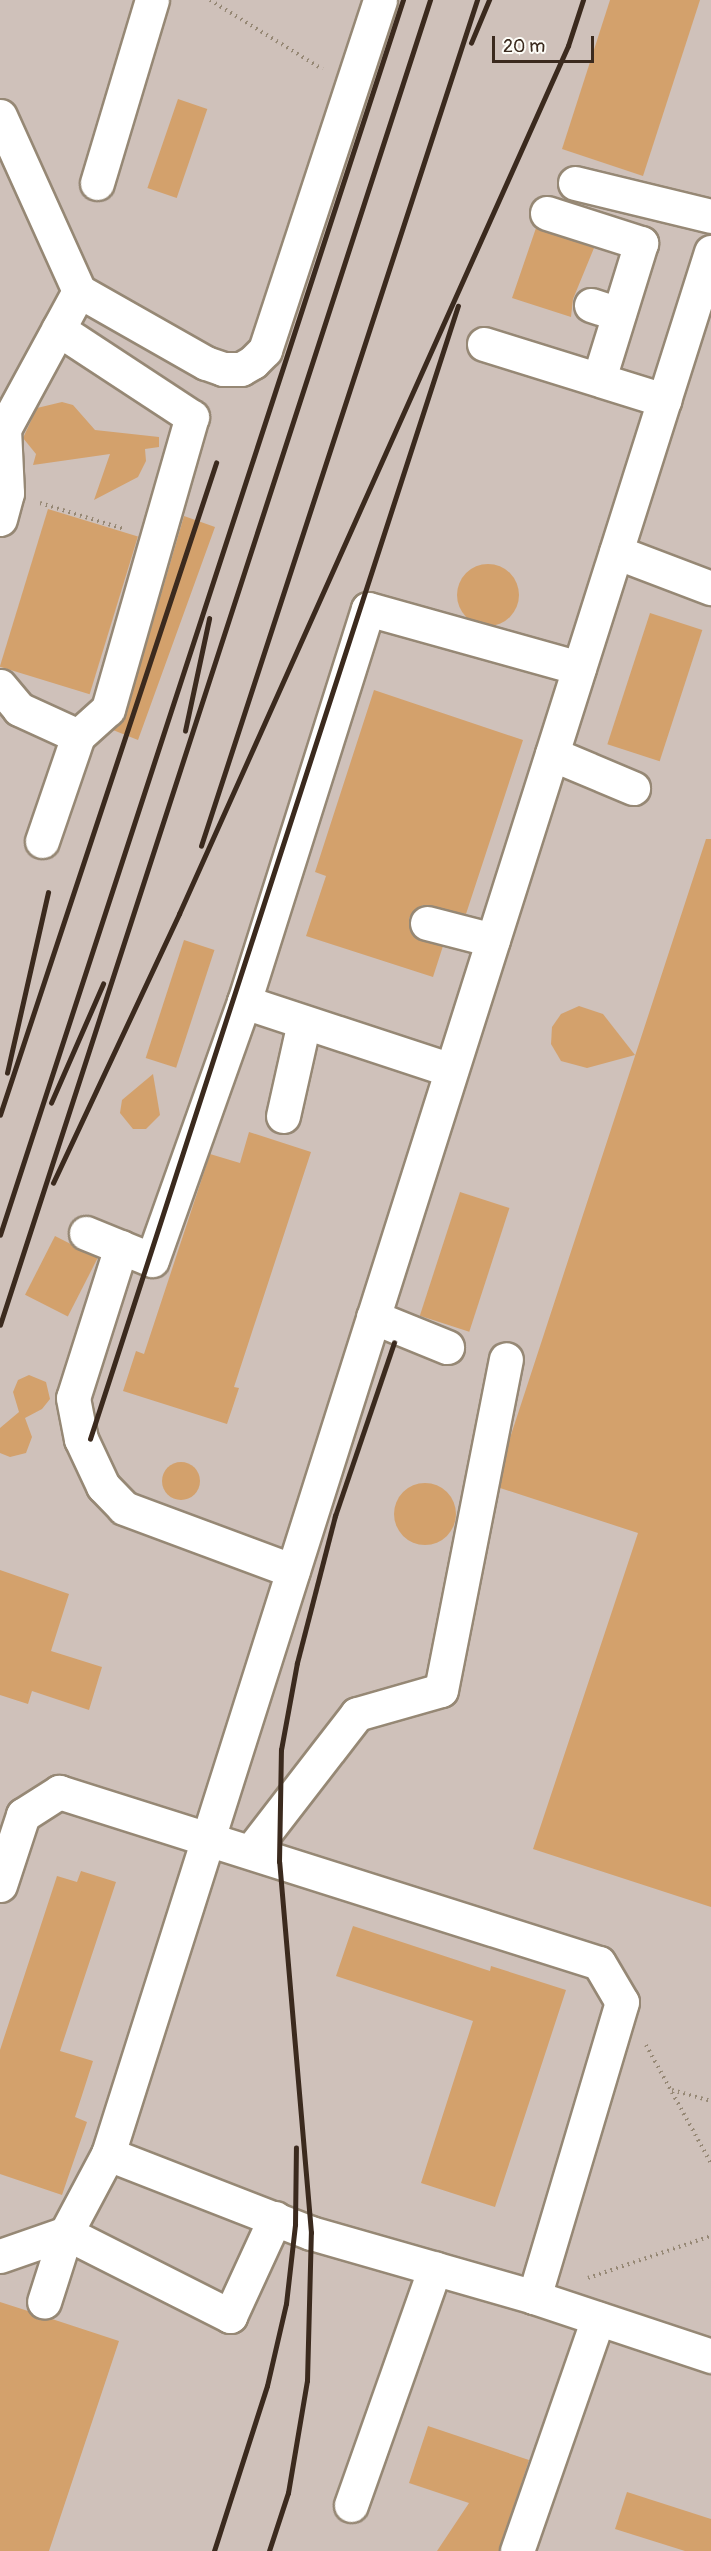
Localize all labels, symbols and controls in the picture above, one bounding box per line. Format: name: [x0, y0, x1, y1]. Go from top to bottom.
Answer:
scale bar: [495, 24, 597, 62]
text: 20 m: [503, 35, 545, 58]

